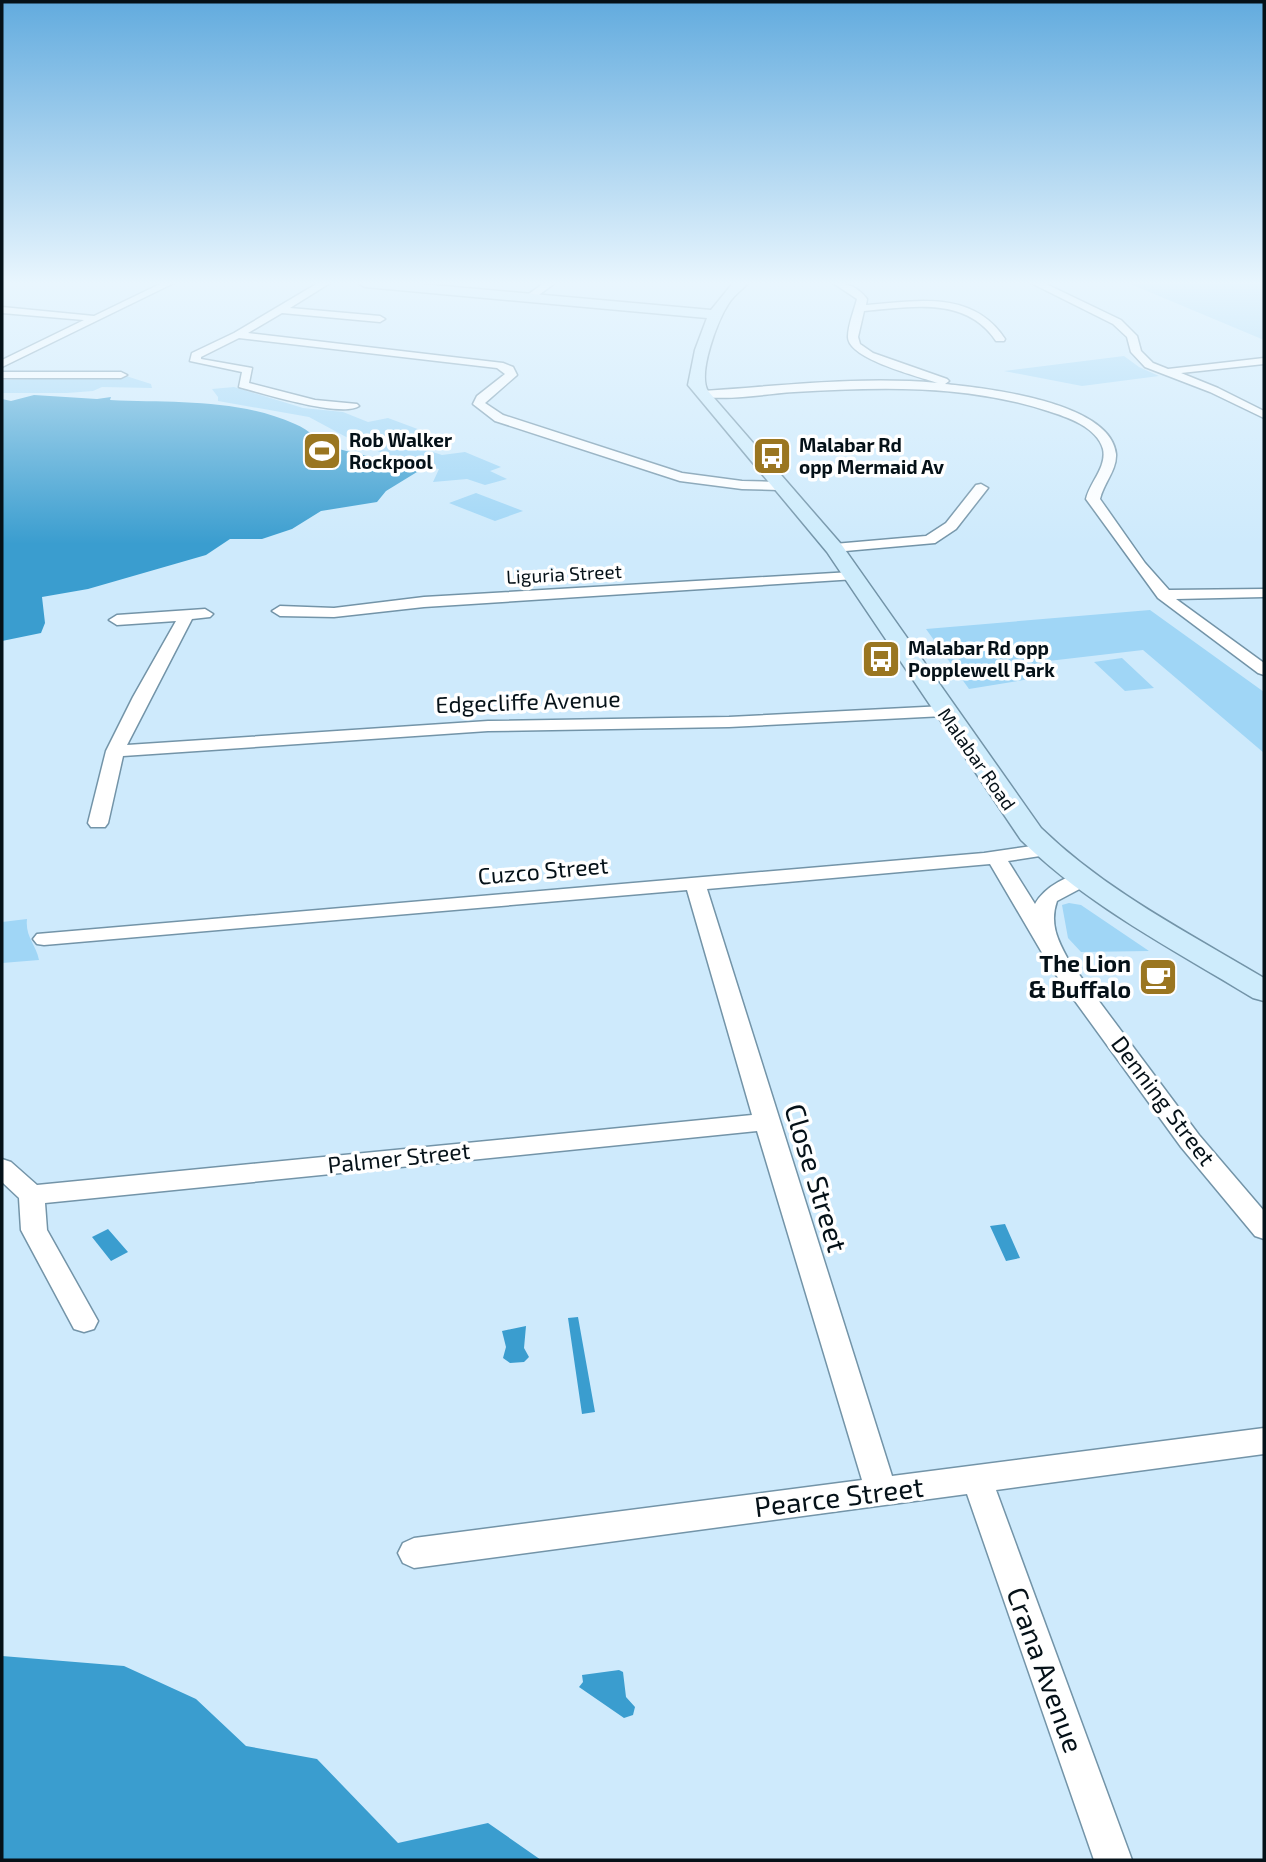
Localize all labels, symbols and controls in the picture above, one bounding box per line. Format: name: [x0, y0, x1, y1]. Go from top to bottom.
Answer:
place label: Rob Walker Rockpool: [349, 428, 452, 473]
sports icon: Rob Walker Rockpool: [301, 430, 343, 472]
place label: Malabar Rd opp Mermaid Av: [799, 433, 944, 478]
bus stop icon: Malabar Rd opp Mermaid Av: [751, 435, 793, 477]
street label: Liguria Street: [506, 559, 622, 588]
place label: Malabar Rd opp Popplewell Park: [908, 636, 1055, 681]
bus stop icon: Malabar Rd opp Popplewell Park: [860, 638, 902, 680]
street label: Edgecliffe Avenue: [435, 684, 621, 718]
street label: Malabar Road: [934, 703, 1021, 814]
street label: Cuzco Street: [476, 850, 610, 890]
place label: The Lion & Buffalo: [1028, 949, 1131, 1003]
cafe icon: The Lion & Buffalo: [1137, 956, 1179, 998]
street label: Denning Street: [1106, 1030, 1222, 1171]
street label: Close Street: [778, 1099, 856, 1256]
street label: Palmer Street: [326, 1136, 472, 1178]
street label: Pearce Street: [752, 1469, 925, 1523]
street label: Crana Avenue: [1000, 1582, 1092, 1757]

